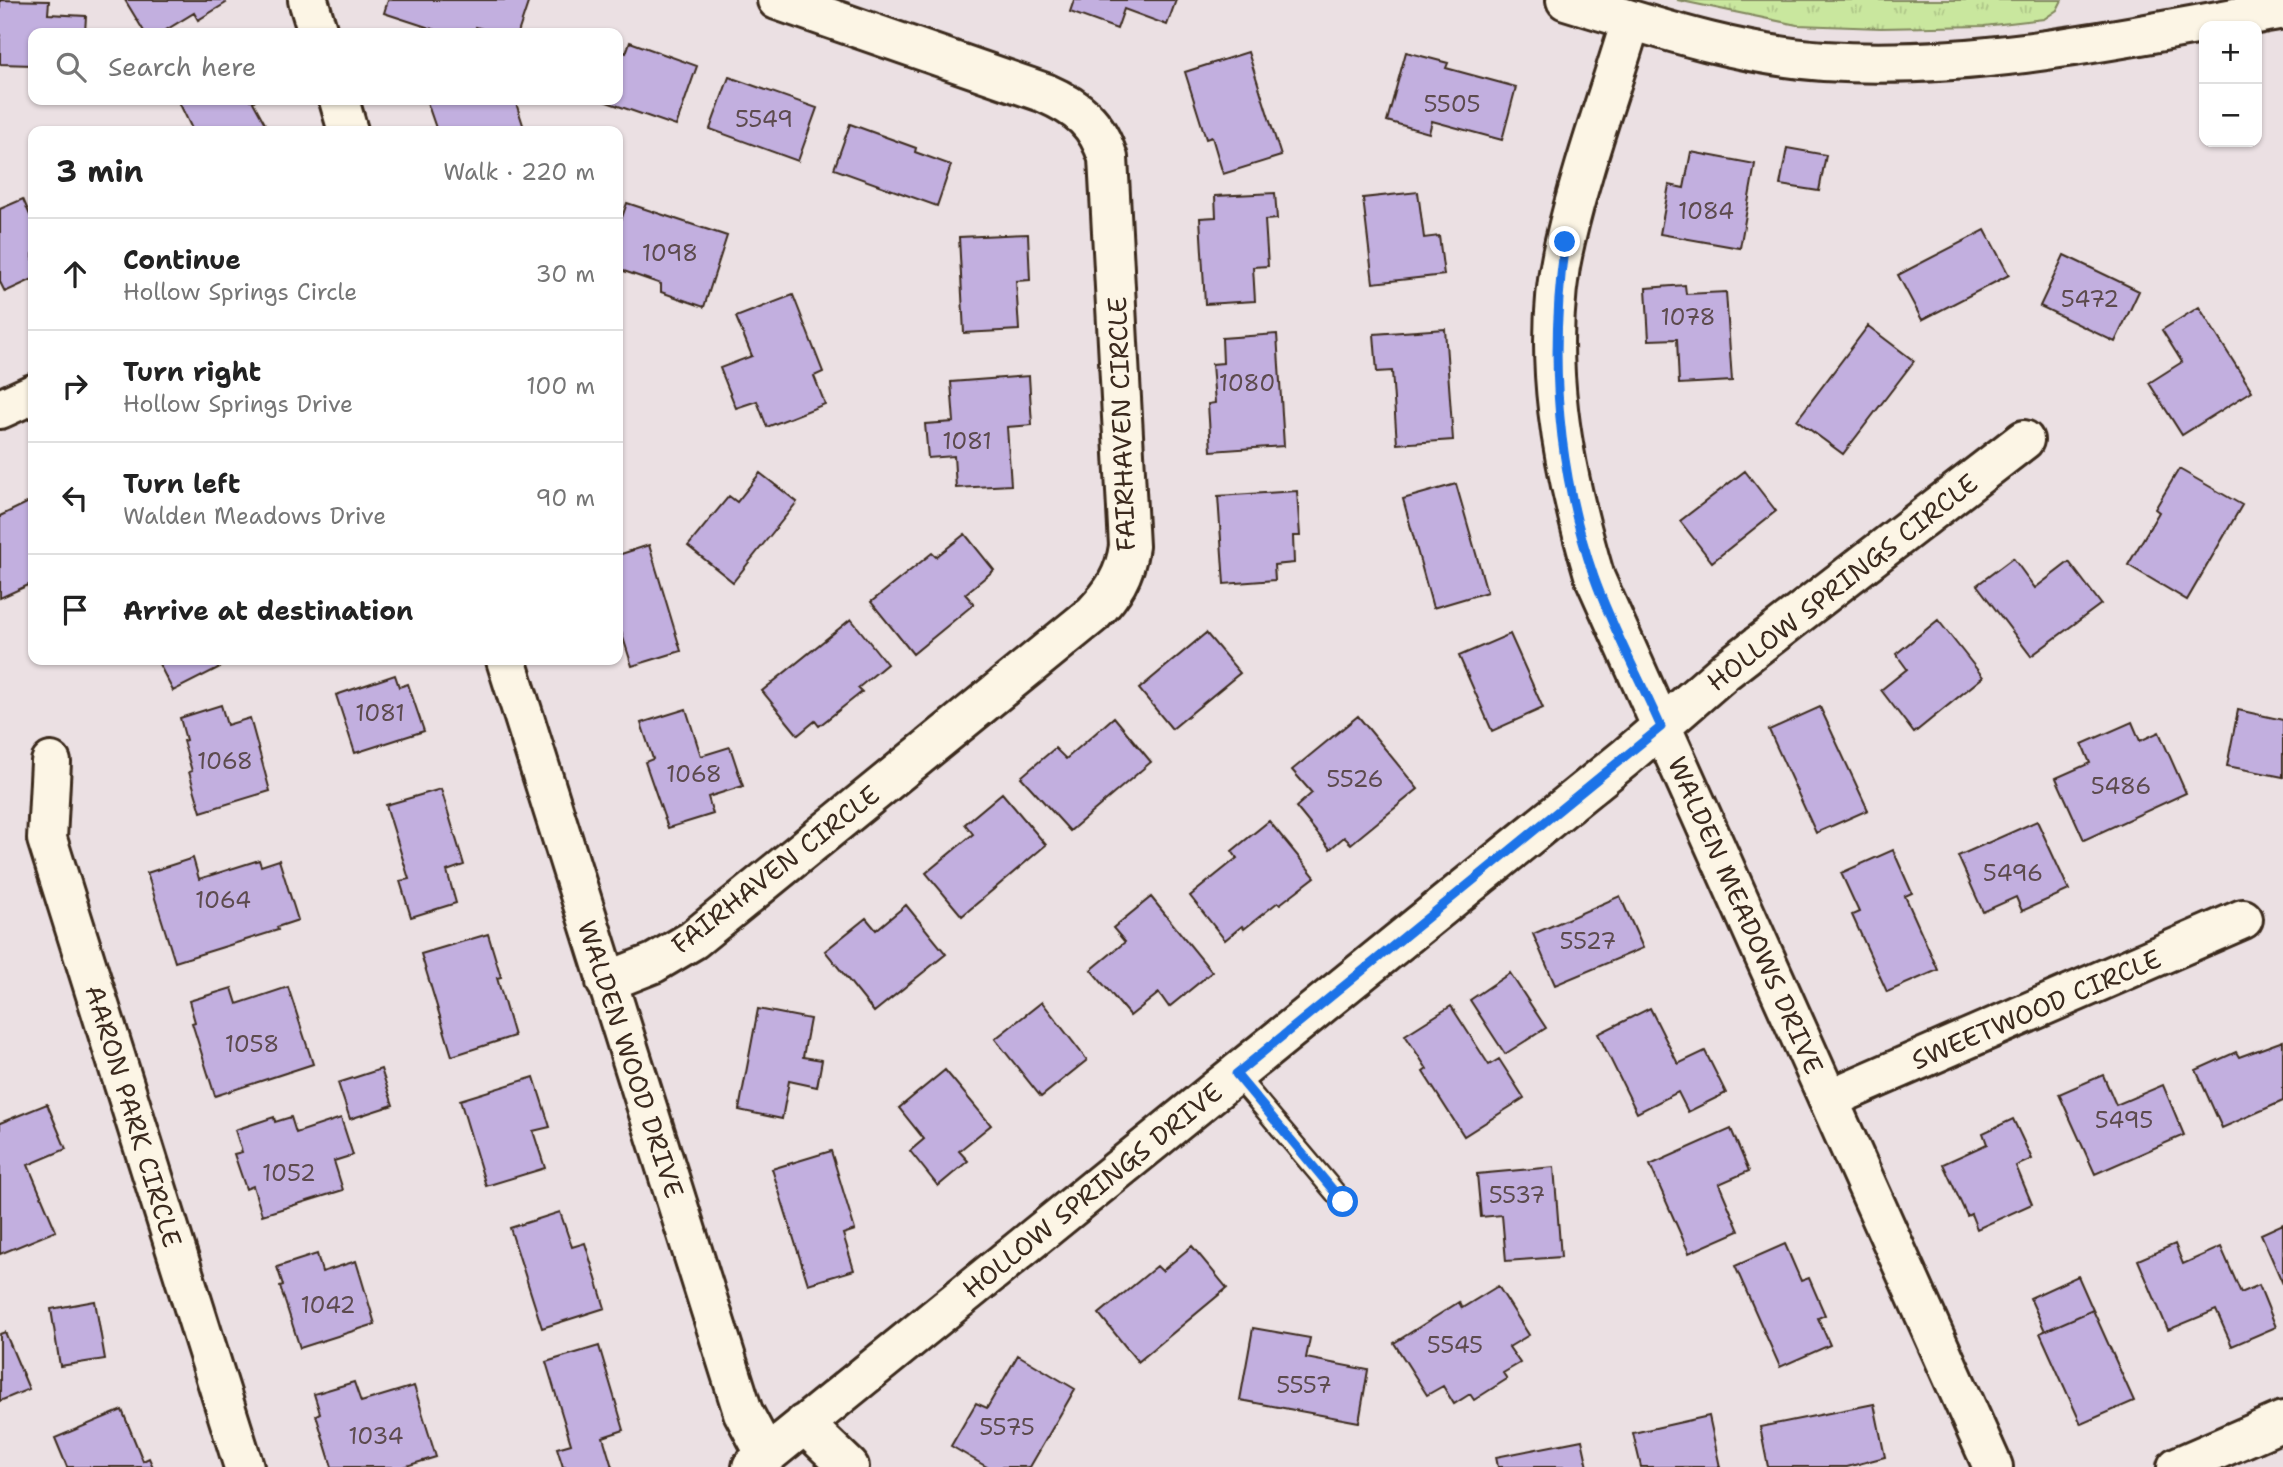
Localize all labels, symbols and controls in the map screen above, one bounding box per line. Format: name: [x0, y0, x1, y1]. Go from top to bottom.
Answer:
map controls: [2199, 21, 2262, 147]
button: +: [2199, 21, 2262, 84]
search box: [28, 28, 623, 105]
icon: search: [52, 48, 90, 86]
text: Search here: [108, 49, 257, 84]
button: −: [2199, 84, 2262, 147]
house number: 5505: [1423, 89, 1481, 119]
house number: 5549: [735, 104, 793, 134]
text: 3 min: [56, 151, 143, 192]
text: Walk · 220 m: [443, 157, 595, 187]
house number: 1084: [1678, 196, 1734, 226]
route end: [1549, 226, 1580, 257]
house number: 1098: [642, 238, 698, 268]
text: Continue: [123, 242, 241, 277]
icon: ahead: [56, 255, 94, 293]
text: 30 m: [536, 259, 595, 289]
text: Hollow Springs Circle: [123, 277, 357, 307]
house number: 5472: [2061, 284, 2119, 314]
street label: FAIRHAVEN CIRCLE: [1099, 296, 1143, 552]
house number: 1078: [1660, 302, 1716, 332]
text: Turn right: [123, 354, 261, 389]
icon: right: [56, 367, 94, 405]
house number: 1080: [1219, 368, 1275, 398]
text: 100 m: [526, 371, 595, 401]
text: Hollow Springs Drive: [123, 389, 353, 419]
house number: 1081: [942, 426, 992, 456]
street label: HOLLOW SPRINGS CIRCLE: [1699, 465, 1985, 699]
text: Turn left: [123, 466, 240, 501]
icon: left: [56, 479, 94, 517]
text: 90 m: [535, 483, 595, 513]
text: Walden Meadows Drive: [123, 501, 386, 531]
icon: arrive: [56, 591, 94, 629]
text: Arrive at destination: [123, 593, 413, 628]
house number: 1081: [355, 698, 405, 728]
house number: 1068: [197, 746, 253, 776]
street label: WALDEN MEADOWS DRIVE: [1660, 751, 1832, 1079]
house number: 1068: [666, 759, 722, 789]
house number: 5526: [1326, 764, 1384, 794]
house number: 5486: [2091, 771, 2151, 801]
street label: FAIRHAVEN CIRCLE: [664, 777, 886, 961]
house number: 5496: [1983, 858, 2043, 888]
house number: 1064: [195, 885, 251, 915]
street label: WALDEN WOOD DRIVE: [570, 916, 692, 1202]
house number: 5527: [1560, 926, 1616, 956]
street label: SWEETWOOD CIRCLE: [1906, 941, 2166, 1077]
street label: AARON PARK CIRCLE: [77, 981, 191, 1251]
house number: 1058: [225, 1029, 279, 1059]
street label: HOLLOW SPRINGS DRIVE: [955, 1074, 1229, 1306]
house number: 5495: [2095, 1105, 2153, 1135]
house number: 1052: [262, 1158, 316, 1188]
house number: 5537: [1489, 1180, 1545, 1210]
route start: [1327, 1186, 1358, 1217]
house number: 1042: [301, 1290, 356, 1320]
house number: 5545: [1427, 1330, 1483, 1360]
house number: 5557: [1276, 1370, 1332, 1400]
house number: 5575: [979, 1412, 1035, 1442]
house number: 1034: [348, 1421, 404, 1451]

